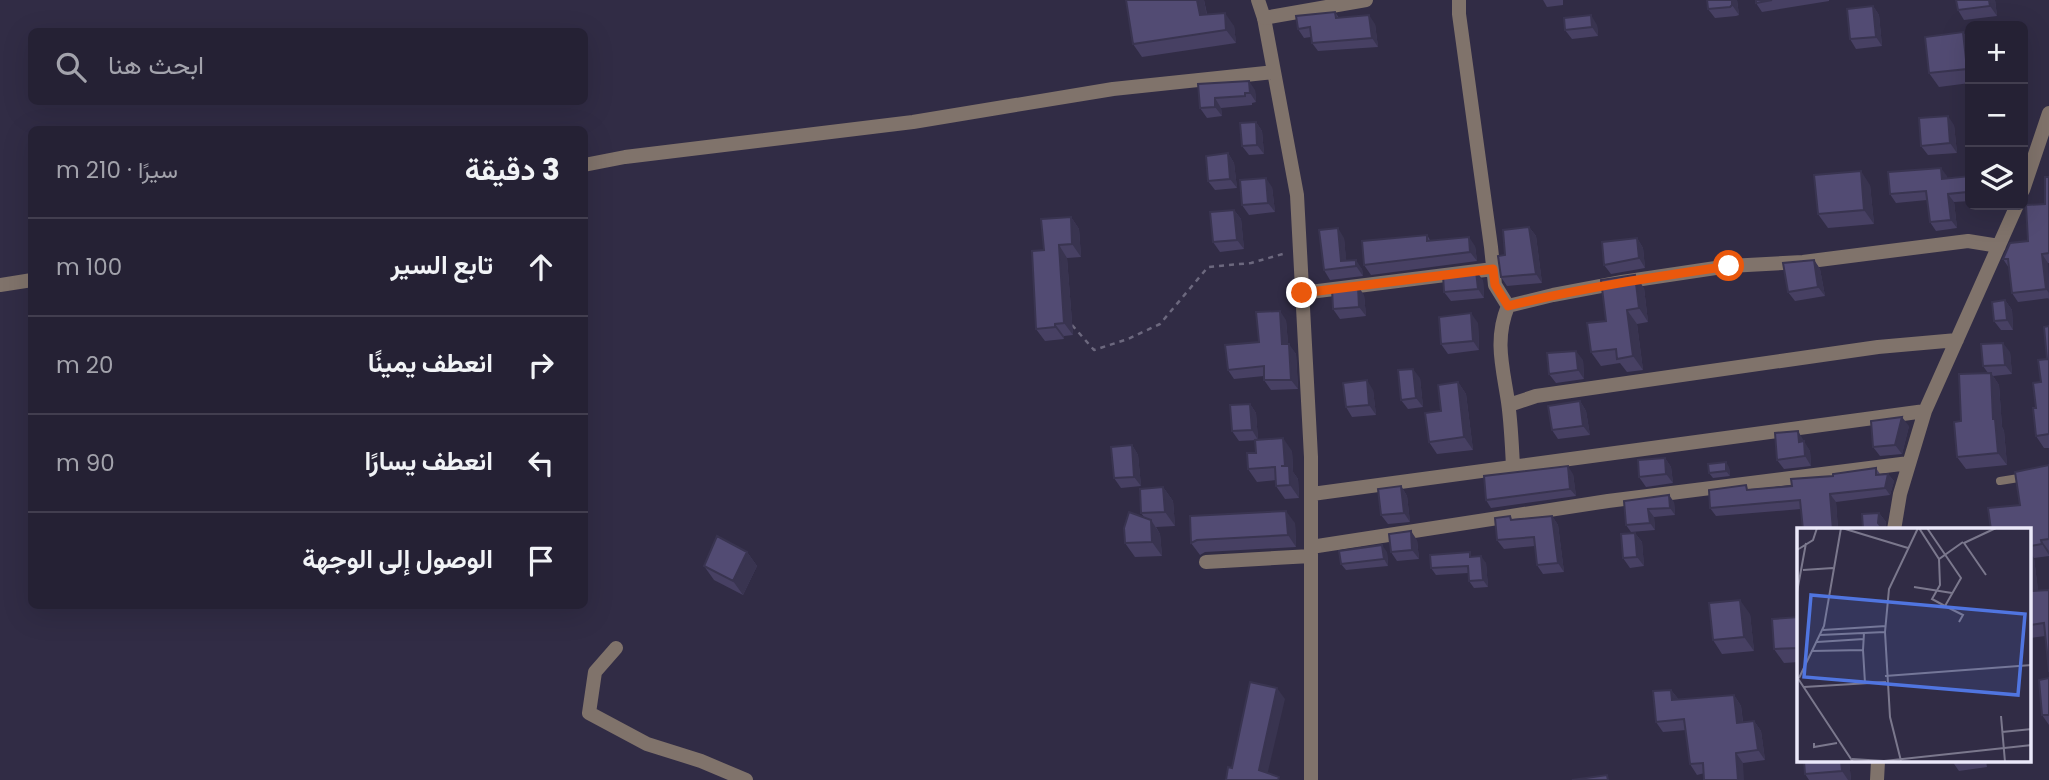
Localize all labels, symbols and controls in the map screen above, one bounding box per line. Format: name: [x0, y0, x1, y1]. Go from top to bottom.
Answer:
map controls: [1965, 21, 2028, 210]
button: +: [1965, 21, 2028, 84]
search box: [28, 28, 588, 105]
text: ابحث هنا: [108, 47, 204, 83]
icon: search: [52, 48, 90, 86]
button: −: [1965, 84, 2028, 147]
button: layers: [1965, 147, 2028, 210]
text: 3 دقيقة: [465, 148, 560, 191]
text: سيرًا · 210 m: [56, 154, 178, 186]
text: تابع السير: [391, 247, 493, 283]
icon: ahead: [522, 248, 560, 286]
route start: [1713, 250, 1744, 281]
text: 100 m: [56, 251, 122, 283]
route end: [1286, 277, 1317, 308]
text: انعطف يمينًا: [368, 345, 493, 381]
icon: right: [522, 346, 560, 384]
text: 20 m: [56, 349, 114, 381]
text: انعطف يسارًا: [364, 443, 493, 479]
icon: left: [522, 444, 560, 482]
text: 90 m: [56, 447, 115, 479]
inset map: [1797, 528, 2032, 762]
text: الوصول إلى الوجهة: [302, 541, 493, 577]
icon: arrive: [522, 542, 560, 580]

